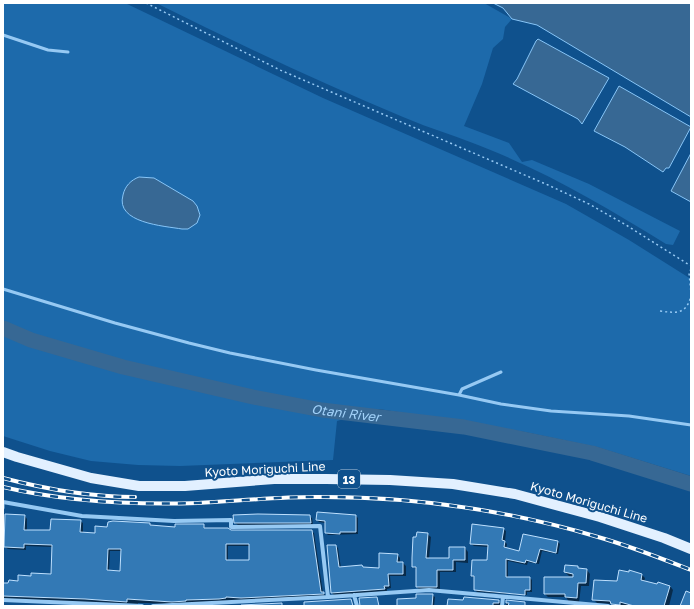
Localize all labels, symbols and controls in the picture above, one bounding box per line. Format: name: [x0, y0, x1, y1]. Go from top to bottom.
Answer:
water label: Otani River: [310, 400, 383, 425]
street label: Kyoto Moriguchi Line: [204, 458, 326, 480]
road number: 13: [338, 470, 360, 488]
street label: Kyoto Moriguchi Line: [529, 478, 649, 526]

